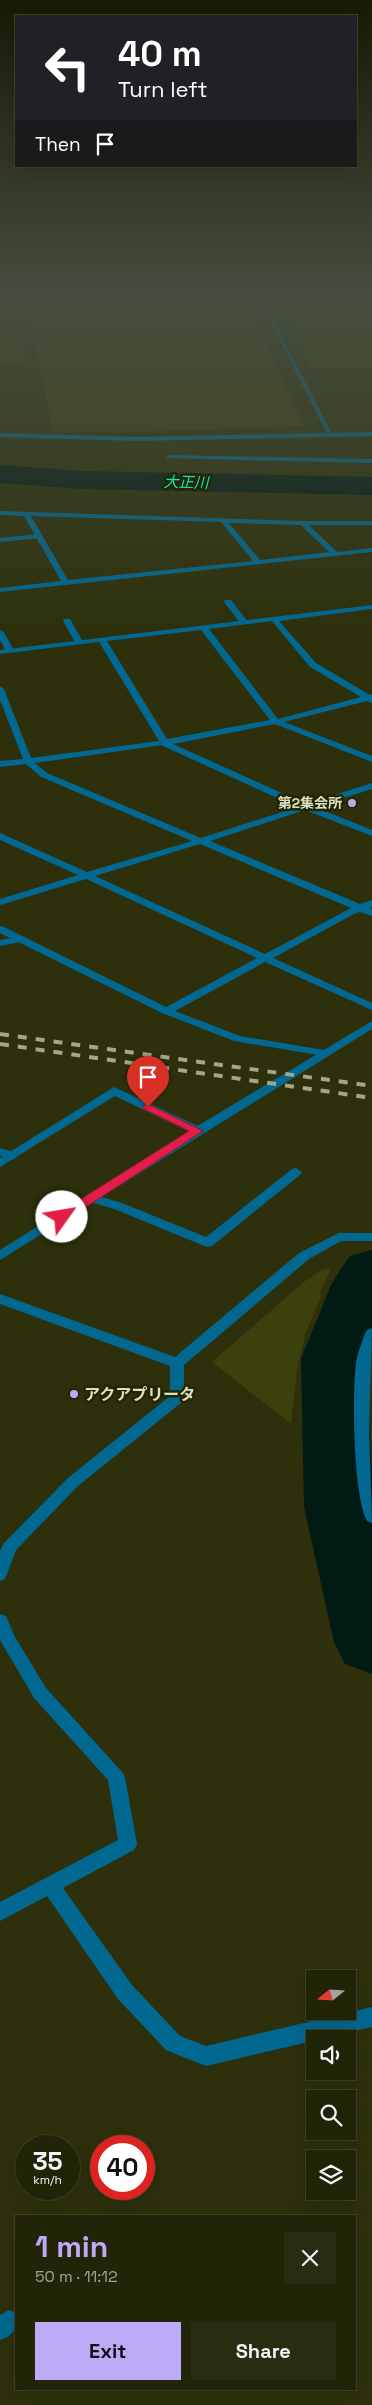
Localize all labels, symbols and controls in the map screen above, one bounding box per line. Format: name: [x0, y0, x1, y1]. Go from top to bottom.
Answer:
text: 40 m: [118, 32, 202, 76]
icon: left: [35, 35, 100, 100]
text: Turn left: [118, 75, 208, 103]
icon: arrive: [91, 130, 119, 158]
text: Then: [35, 132, 81, 157]
water label: 大正川: [163, 472, 211, 492]
place label: 第2集会所: [278, 794, 342, 812]
marker: 第2集会所: [346, 797, 358, 809]
pin: [127, 1056, 169, 1107]
icon: arrive: [134, 1063, 162, 1091]
position arrow: [35, 1190, 87, 1242]
place label: アクアプリータ: [84, 1384, 195, 1405]
marker: アクアプリータ: [68, 1388, 80, 1400]
north arrow: [306, 1970, 356, 2020]
map controls: [306, 1970, 356, 2200]
button: sound: [306, 2030, 356, 2080]
button: search: [306, 2090, 356, 2140]
speed limit sign: 40: [90, 2135, 155, 2200]
text: 35: [32, 2145, 63, 2177]
button: layers: [306, 2150, 356, 2200]
text: km/h: [33, 2172, 62, 2188]
text: 1 min: [35, 2227, 108, 2266]
button: close: [284, 2232, 336, 2284]
text: 50 m · 11:12: [35, 2266, 118, 2287]
button: Exit: [35, 2322, 181, 2380]
button: Share: [191, 2322, 336, 2380]

